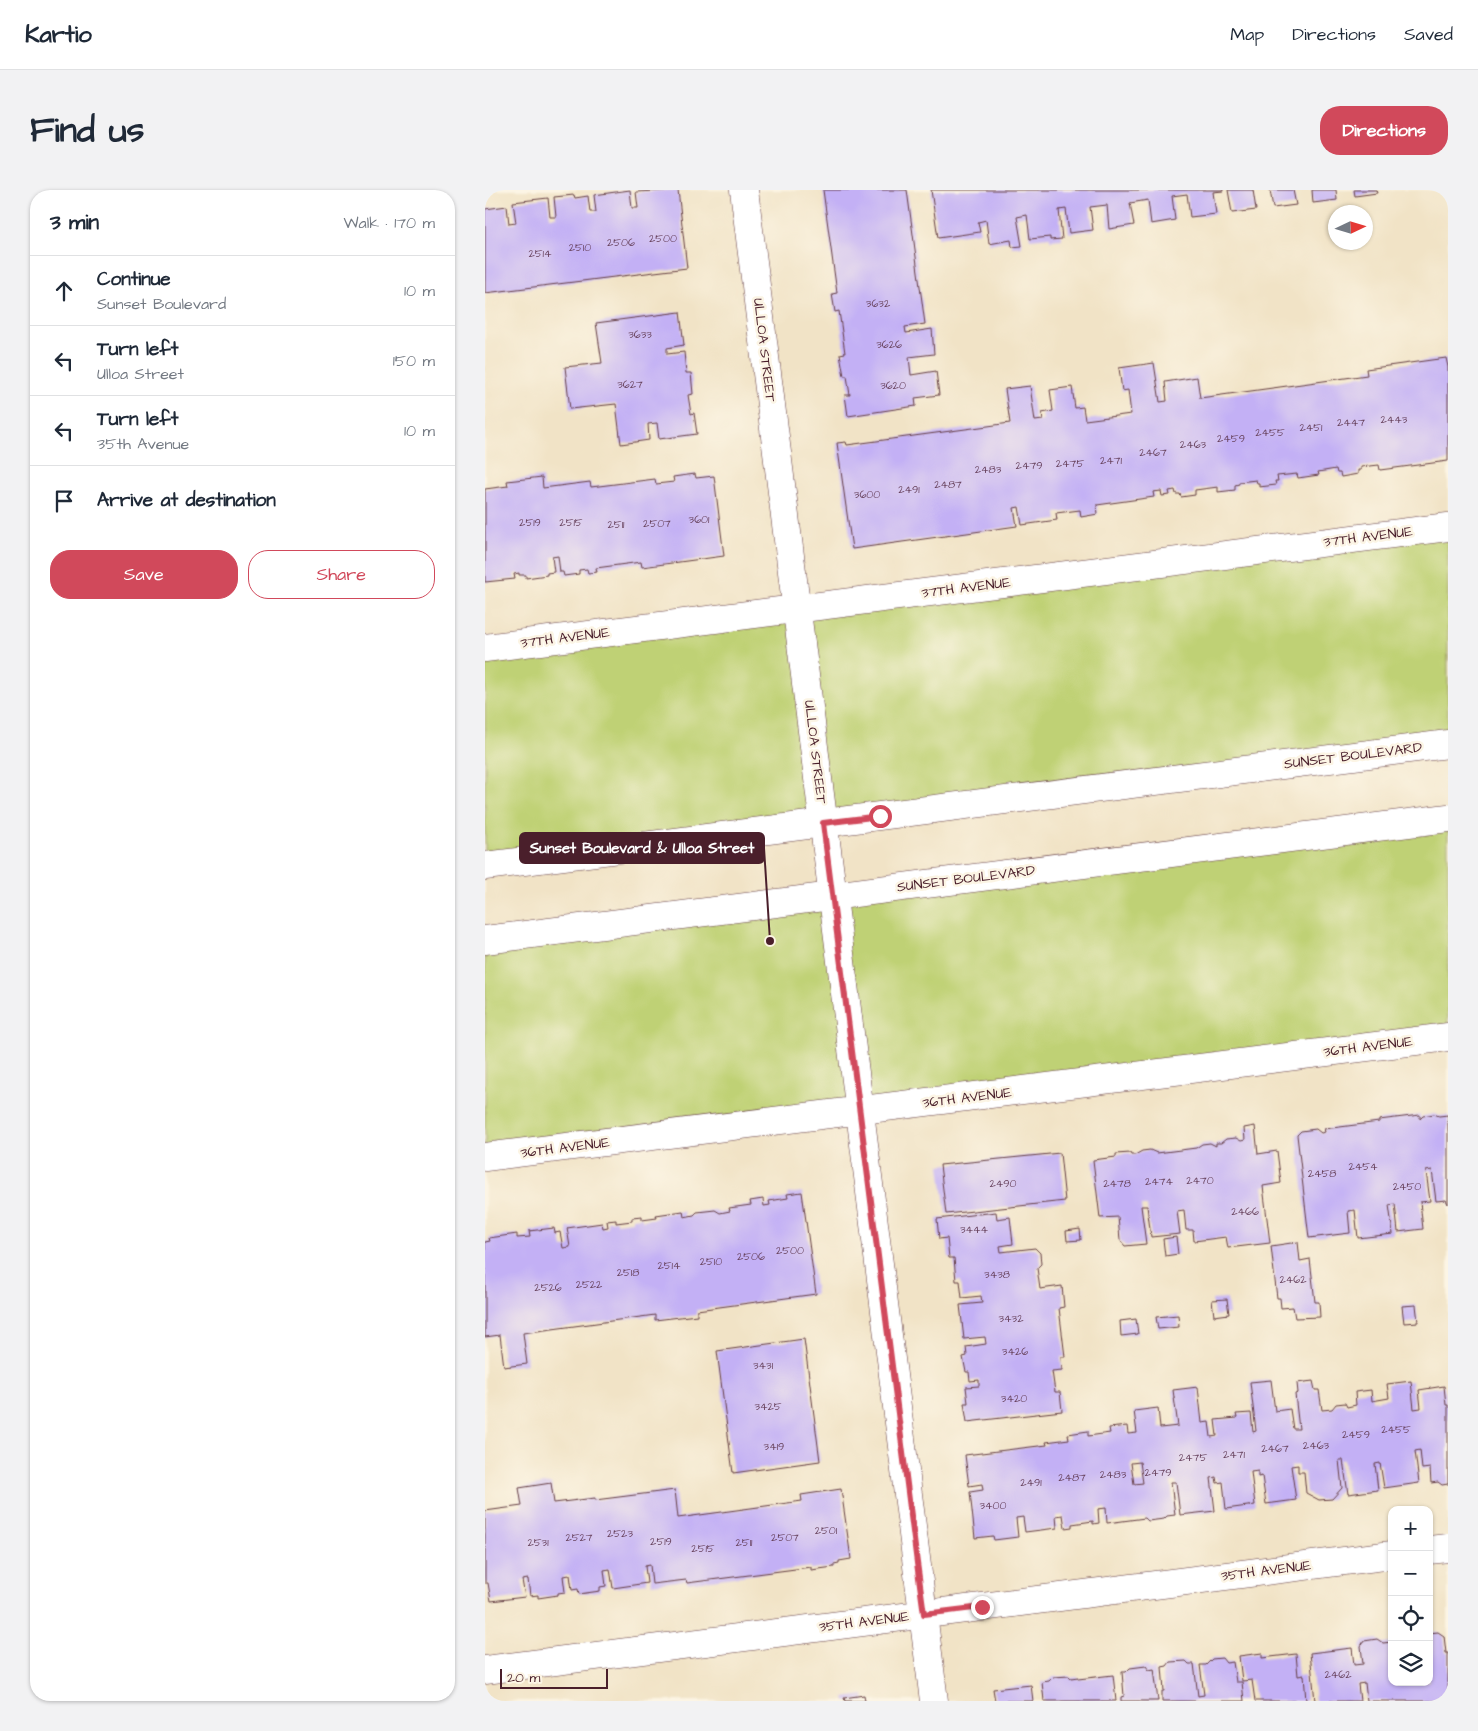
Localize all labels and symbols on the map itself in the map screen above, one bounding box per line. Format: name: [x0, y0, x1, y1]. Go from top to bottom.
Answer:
north arrow: [1328, 205, 1373, 250]
house number: 2500: [649, 231, 677, 246]
house number: 2506: [607, 235, 635, 250]
house number: 2510: [569, 240, 591, 255]
house number: 2514: [529, 246, 552, 261]
house number: 3632: [866, 296, 891, 311]
street label: ULLOA STREET: [748, 297, 780, 403]
house number: 3633: [628, 327, 652, 342]
house number: 3626: [876, 337, 902, 352]
house number: 3627: [617, 377, 643, 392]
house number: 3620: [880, 378, 906, 393]
house number: 2443: [1381, 412, 1408, 427]
house number: 2447: [1337, 415, 1365, 430]
house number: 2451: [1300, 420, 1323, 435]
house number: 2455: [1255, 425, 1285, 440]
house number: 2459: [1217, 431, 1245, 446]
house number: 2463: [1180, 437, 1207, 452]
house number: 2467: [1139, 445, 1167, 460]
house number: 2471: [1100, 453, 1123, 468]
house number: 2475: [1056, 456, 1084, 471]
house number: 2479: [1016, 458, 1042, 473]
house number: 2483: [975, 462, 1002, 477]
house number: 2487: [934, 477, 962, 492]
house number: 2491: [898, 482, 920, 497]
house number: 3600: [854, 487, 880, 502]
house number: 3601: [689, 512, 710, 527]
house number: 2519: [519, 515, 541, 530]
house number: 2515: [559, 515, 583, 530]
house number: 2507: [643, 516, 671, 531]
house number: 2511: [608, 517, 625, 532]
street label: 37TH AVENUE: [1322, 522, 1414, 552]
street label: 37TH AVENUE: [920, 573, 1012, 603]
street label: 37TH AVENUE: [519, 623, 611, 653]
street label: ULLOA STREET: [799, 699, 831, 805]
street label: SUNSET BOULEVARD: [1283, 738, 1423, 774]
route start: [869, 805, 892, 828]
callout: Sunset Boulevard & Ulloa Street: [520, 833, 764, 863]
text: Sunset Boulevard & Ulloa Street: [529, 838, 755, 859]
street label: SUNSET BOULEVARD: [896, 861, 1036, 897]
street label: 36TH AVENUE: [1322, 1032, 1414, 1062]
street label: 36TH AVENUE: [921, 1083, 1013, 1113]
street label: 36TH AVENUE: [519, 1133, 611, 1163]
house number: 2454: [1348, 1159, 1378, 1174]
house number: 2458: [1308, 1166, 1336, 1181]
house number: 2470: [1186, 1173, 1214, 1188]
house number: 2474: [1145, 1174, 1174, 1189]
house number: 2490: [990, 1176, 1017, 1191]
house number: 2478: [1103, 1176, 1131, 1191]
house number: 2450: [1393, 1179, 1421, 1194]
house number: 2466: [1231, 1204, 1259, 1219]
house number: 3444: [960, 1222, 989, 1237]
house number: 2500: [776, 1243, 804, 1258]
house number: 2506: [737, 1249, 765, 1264]
house number: 2510: [700, 1254, 722, 1269]
house number: 2514: [658, 1258, 681, 1273]
house number: 2518: [617, 1265, 639, 1280]
house number: 3438: [984, 1267, 1010, 1282]
house number: 2462: [1280, 1272, 1307, 1287]
house number: 2522: [576, 1277, 603, 1292]
house number: 2526: [534, 1280, 562, 1295]
house number: 3432: [999, 1311, 1024, 1326]
house number: 3426: [1002, 1344, 1028, 1359]
house number: 3431: [753, 1358, 774, 1373]
house number: 3420: [1001, 1391, 1027, 1406]
house number: 3425: [754, 1399, 782, 1414]
house number: 2455: [1381, 1422, 1411, 1437]
house number: 2459: [1342, 1427, 1370, 1442]
house number: 2463: [1303, 1438, 1330, 1453]
house number: 3419: [764, 1439, 784, 1454]
house number: 2467: [1261, 1441, 1289, 1456]
house number: 2471: [1223, 1447, 1246, 1462]
house number: 2475: [1179, 1450, 1207, 1465]
house number: 2479: [1145, 1465, 1171, 1480]
house number: 2483: [1100, 1467, 1127, 1482]
house number: 2487: [1058, 1470, 1086, 1485]
house number: 2491: [1020, 1475, 1042, 1490]
house number: 3400: [980, 1498, 1007, 1513]
house number: 2501: [815, 1523, 838, 1538]
house number: 2523: [607, 1526, 633, 1541]
house number: 2527: [565, 1530, 593, 1545]
house number: 2507: [771, 1530, 799, 1545]
house number: 2519: [650, 1534, 672, 1549]
house number: 2531: [527, 1535, 549, 1550]
house number: 2511: [736, 1535, 753, 1550]
house number: 2515: [691, 1541, 715, 1556]
street label: 35TH AVENUE: [1220, 1555, 1313, 1586]
route end: [971, 1596, 994, 1619]
street label: 35TH AVENUE: [818, 1606, 911, 1637]
scale bar: [500, 1666, 607, 1689]
house number: 2462: [1325, 1667, 1352, 1682]

